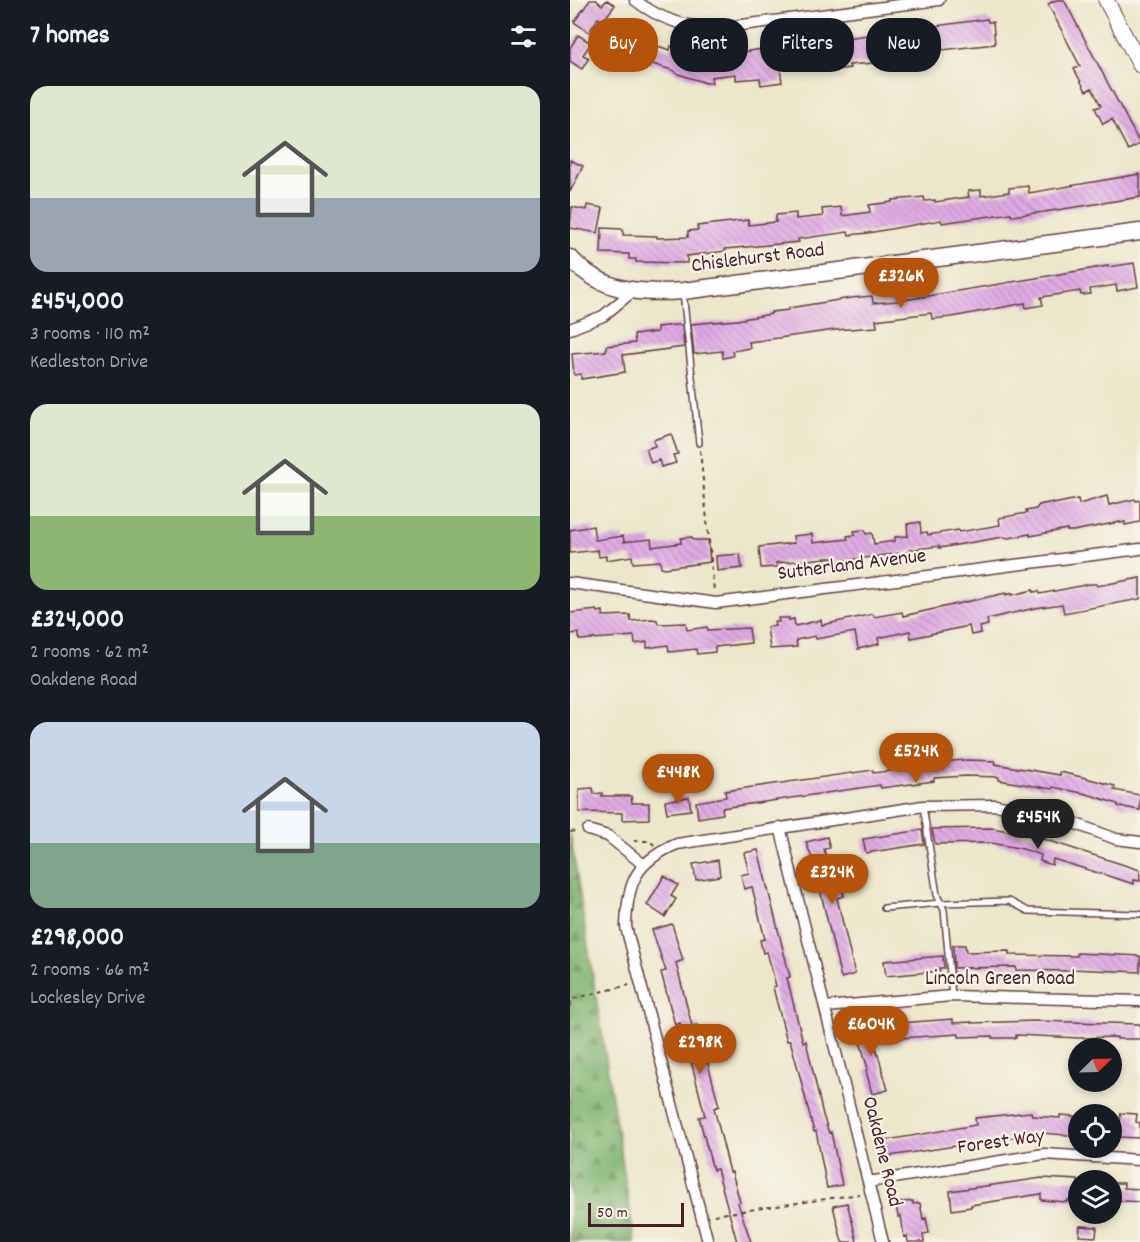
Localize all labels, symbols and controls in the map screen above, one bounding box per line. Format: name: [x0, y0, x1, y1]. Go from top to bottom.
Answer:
text: 7 homes: [30, 18, 110, 55]
chip: Buy: [588, 18, 658, 72]
chip: Rent: [670, 18, 748, 72]
chip: Filters: [760, 18, 854, 72]
chip: New: [866, 18, 941, 72]
icon: filters: [507, 20, 540, 53]
icon: home: [231, 125, 339, 233]
street label: Chislehurst Road: [690, 236, 826, 282]
pin: £326K: [859, 258, 943, 309]
text: £326K: [878, 263, 924, 291]
text: £454,000: [30, 284, 124, 321]
text: 3 rooms · 110 m²: [30, 321, 150, 349]
text: Kedleston Drive: [30, 349, 148, 377]
icon: home: [231, 443, 339, 551]
street label: Sutherland Avenue: [776, 542, 928, 590]
text: £324,000: [30, 602, 124, 639]
text: 2 rooms · 62 m²: [30, 639, 149, 667]
text: Oakdene Road: [30, 667, 137, 695]
pin: £524K: [874, 733, 958, 784]
text: £524K: [893, 738, 939, 766]
pin: £448K: [636, 754, 720, 805]
text: £448K: [656, 759, 700, 787]
icon: home: [231, 761, 339, 869]
pin: £454K: [996, 799, 1080, 850]
text: £454K: [1015, 804, 1061, 832]
pin: £324K: [790, 854, 874, 905]
text: £324K: [809, 859, 855, 887]
text: £298,000: [30, 920, 124, 957]
text: 2 rooms · 66 m²: [30, 957, 150, 985]
street label: Lincoln Green Road: [925, 965, 1075, 995]
text: Lockesley Drive: [30, 985, 145, 1013]
pin: £604K: [829, 1006, 913, 1057]
text: £604K: [847, 1011, 895, 1039]
pin: £298K: [658, 1024, 742, 1075]
text: £298K: [677, 1029, 723, 1057]
north arrow: [1068, 1038, 1122, 1092]
map controls: [1068, 1038, 1122, 1224]
street label: Oakdene Road: [853, 1094, 909, 1210]
button: locate: [1068, 1104, 1122, 1158]
street label: Forest Way: [956, 1122, 1047, 1164]
button: layers: [1068, 1170, 1122, 1224]
scale bar: [588, 1200, 684, 1228]
text: 50 m: [597, 1202, 628, 1225]

